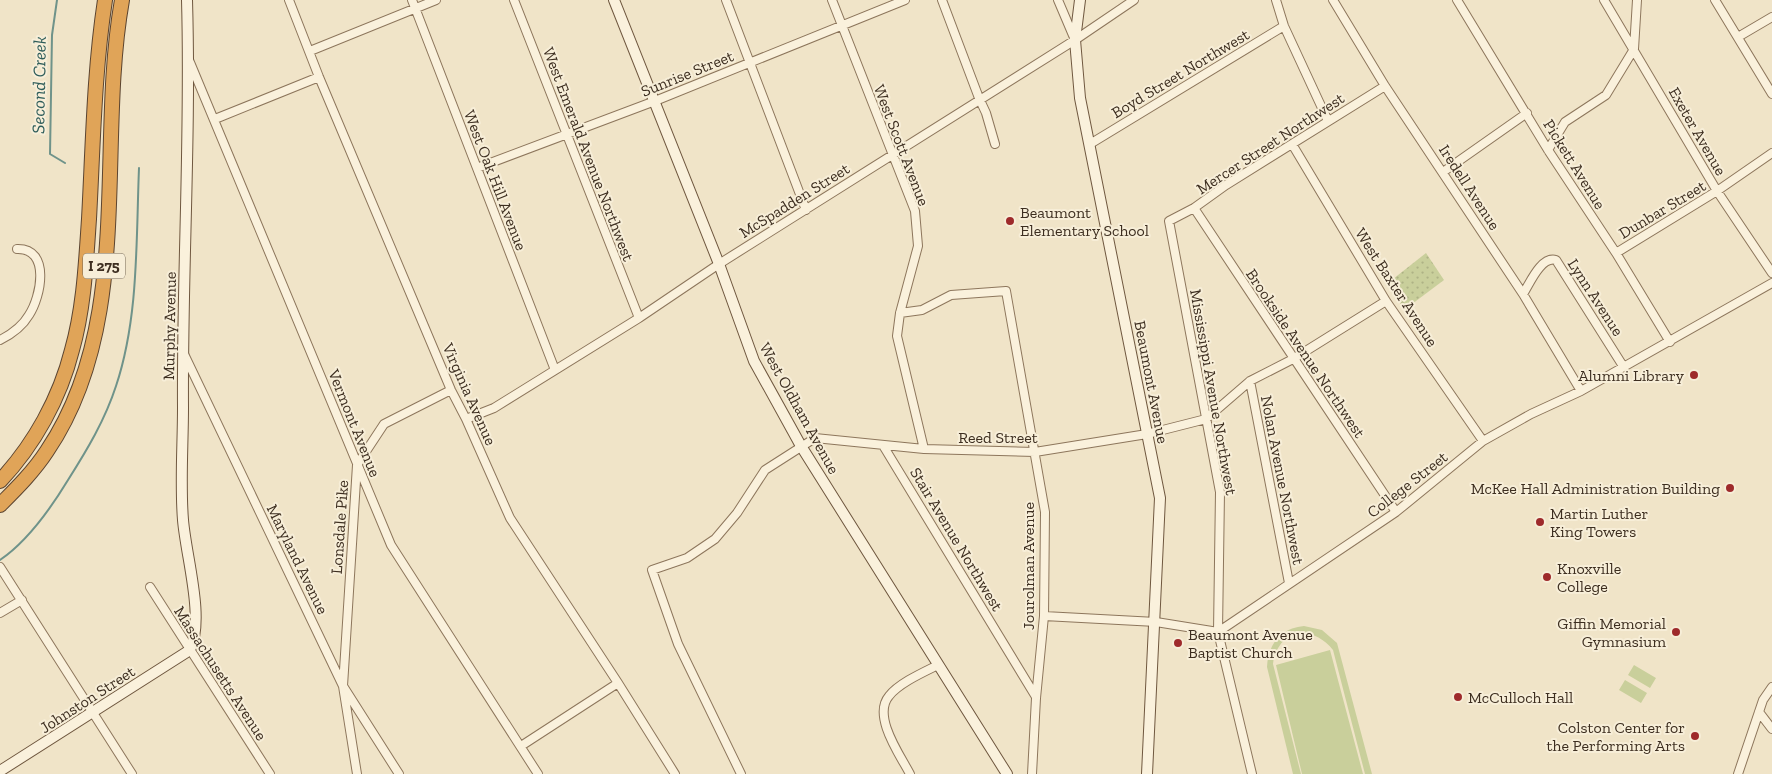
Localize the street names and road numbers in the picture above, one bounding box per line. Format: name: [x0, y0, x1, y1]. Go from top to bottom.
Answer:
street label: Boyd Street Northwest: [1108, 25, 1253, 122]
street label: West Emerald Avenue Northwest: [539, 45, 638, 264]
street label: Sunrise Street: [638, 46, 736, 101]
street label: West Scott Avenue: [870, 82, 933, 208]
street label: Exeter Avenue: [1665, 84, 1730, 179]
street label: Mercer Street Northwest: [1193, 88, 1348, 198]
street label: West Oak Hill Avenue: [460, 107, 531, 253]
street label: Pickett Avenue: [1539, 116, 1610, 213]
street label: Iredell Avenue: [1435, 141, 1504, 234]
street label: McSpadden Street: [736, 159, 853, 242]
street label: Dunbar Street: [1615, 176, 1709, 243]
street label: West Baxter Avenue: [1351, 224, 1442, 350]
road number: I 275: [83, 254, 125, 278]
street label: Lynn Avenue: [1564, 255, 1628, 340]
street label: Brookside Avenue Northwest: [1242, 265, 1369, 442]
street label: Murphy Avenue: [159, 272, 180, 380]
street label: Mississippi Avenue Northwest: [1186, 288, 1241, 497]
street label: Beaumont Avenue: [1130, 319, 1173, 445]
street label: Virginia Avenue: [438, 339, 501, 448]
street label: West Oldham Avenue: [756, 339, 844, 477]
street label: Vermont Avenue: [324, 366, 385, 480]
street label: Nolan Avenue Northwest: [1257, 394, 1308, 566]
street label: Reed Street: [958, 428, 1038, 447]
street label: College Street: [1363, 447, 1451, 522]
street label: Stair Avenue Northwest: [906, 464, 1007, 615]
street label: Lonsdale Pike: [327, 479, 352, 575]
street label: Maryland Avenue: [263, 501, 332, 617]
street label: Jourolman Avenue: [1019, 502, 1038, 630]
street label: Massachusetts Avenue: [170, 603, 271, 744]
street label: Johnston Street: [36, 662, 138, 737]

